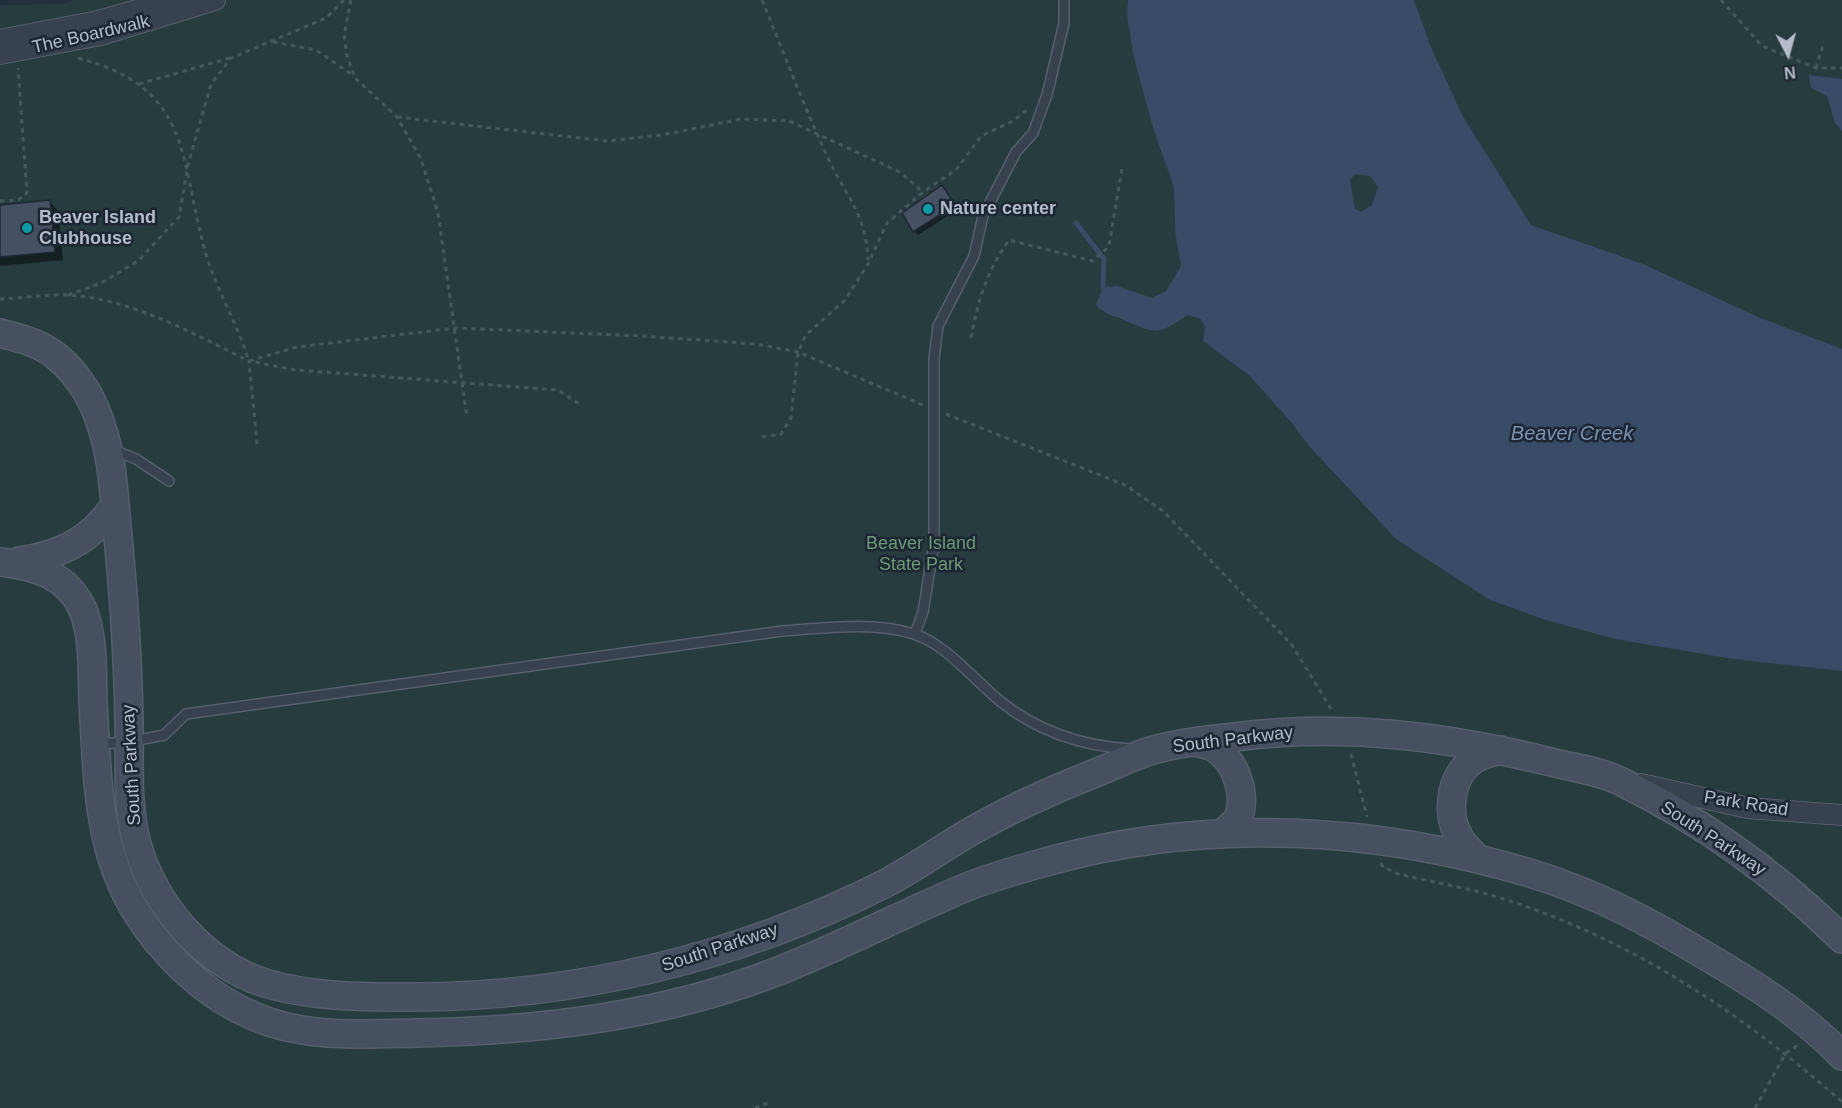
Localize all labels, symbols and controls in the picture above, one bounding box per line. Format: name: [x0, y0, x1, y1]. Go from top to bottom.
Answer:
street label: The Boardwalk: [30, 11, 152, 59]
north arrow: [1758, 24, 1818, 84]
text: N: [1783, 63, 1797, 81]
place label: Nature center: [940, 198, 1056, 220]
marker: Nature center: [921, 202, 935, 216]
place label: Beaver Island Clubhouse: [39, 207, 156, 250]
marker: Beaver Island Clubhouse: [20, 221, 34, 235]
water label: Beaver Creek: [1511, 422, 1633, 446]
park label: Beaver Island State Park: [866, 533, 976, 576]
street label: South Parkway: [118, 704, 146, 826]
street label: South Parkway: [1172, 722, 1294, 758]
street label: Park Road: [1702, 787, 1790, 821]
street label: South Parkway: [1656, 797, 1770, 881]
street label: South Parkway: [659, 919, 781, 977]

